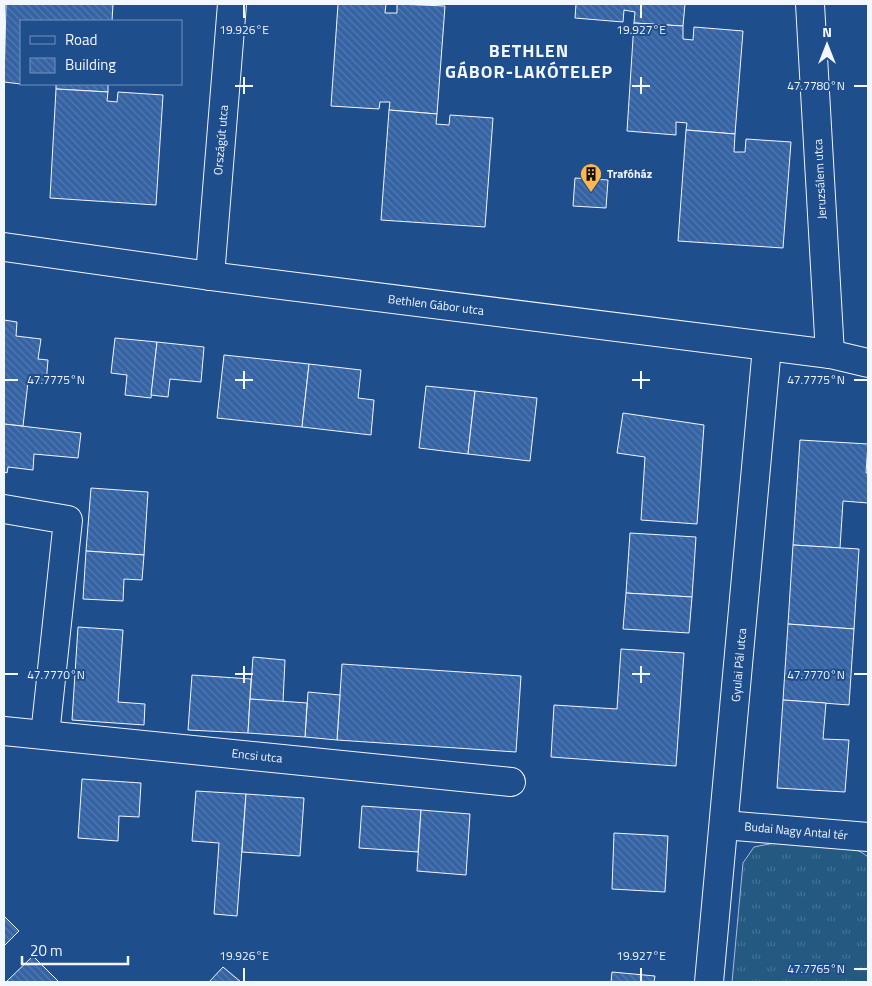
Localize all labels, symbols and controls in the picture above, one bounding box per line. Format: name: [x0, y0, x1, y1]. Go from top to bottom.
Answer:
legend: [20, 20, 182, 85]
text: 19.926°E: [219, 20, 269, 39]
text: 19.927°E: [616, 20, 666, 39]
north arrow: [802, 20, 852, 70]
text: N: [822, 21, 832, 42]
text: Road: [65, 28, 97, 51]
district label: BETHLEN GÁBOR-LAKÓTELEP: [445, 37, 613, 85]
text: Building: [65, 53, 116, 76]
text: 47.7780°N: [787, 76, 845, 95]
street label: Országút utca: [208, 104, 233, 176]
street label: Jeruzsálem utca: [808, 138, 831, 220]
building icon: Trafóház: [579, 162, 603, 193]
place label: Trafóház: [607, 164, 652, 183]
street label: Bethlen Gábor utca: [387, 289, 485, 320]
text: 47.7775°N: [27, 370, 85, 389]
text: 47.7775°N: [787, 370, 845, 389]
street label: Gyulai Pál utca: [726, 627, 751, 703]
text: 47.7770°N: [27, 665, 85, 684]
text: 47.7770°N: [787, 665, 845, 684]
street label: Encsi utca: [231, 743, 283, 768]
street label: Budai Nagy Antal tér: [744, 817, 849, 844]
scale bar: [22, 934, 129, 966]
text: 20 m: [30, 939, 63, 962]
text: 19.926°E: [219, 946, 269, 965]
text: 19.927°E: [616, 946, 666, 965]
text: 47.7765°N: [787, 959, 845, 978]

